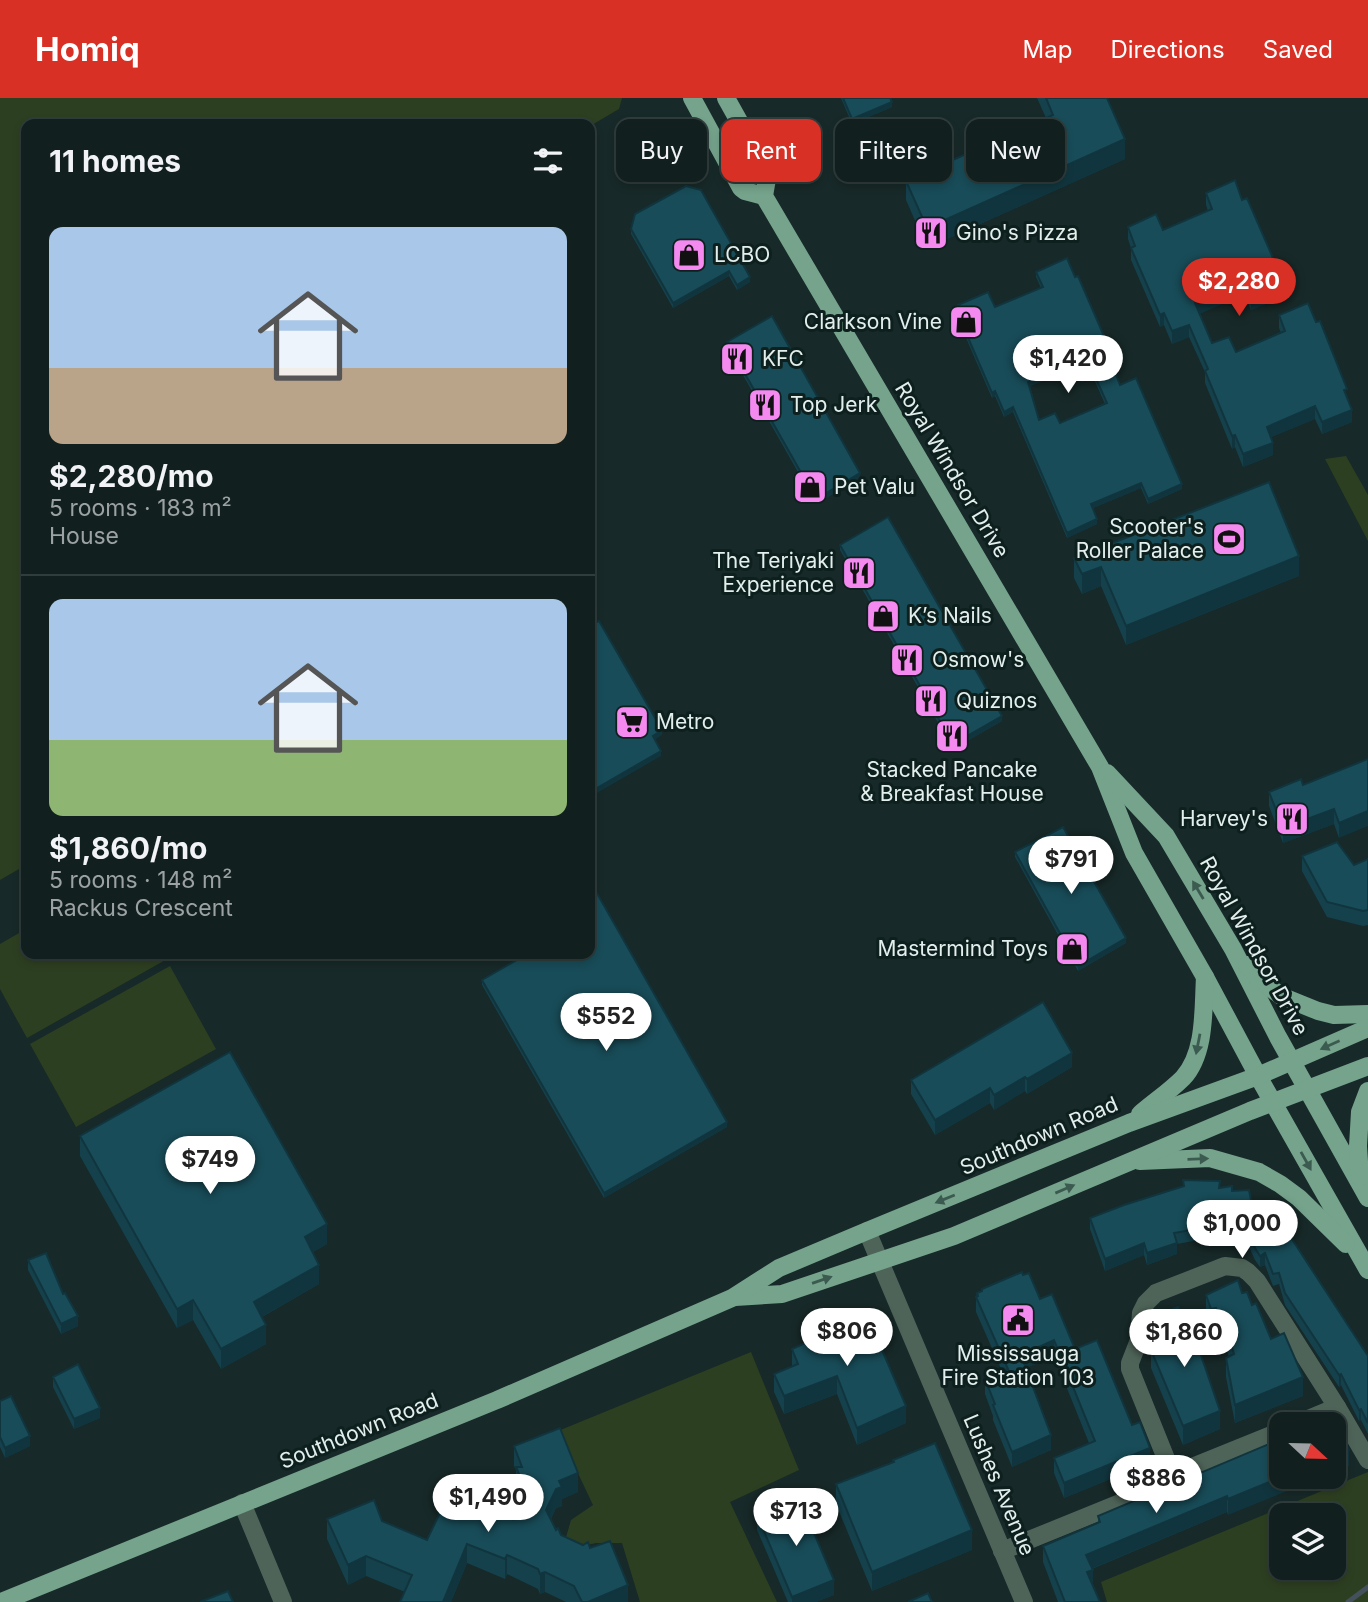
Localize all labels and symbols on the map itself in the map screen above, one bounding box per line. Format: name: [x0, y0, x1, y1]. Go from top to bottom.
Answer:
restaurant icon: Gino's Pizza: [912, 214, 950, 252]
place label: Gino's Pizza: [956, 220, 1078, 245]
shop icon: LCBO: [670, 236, 708, 274]
place label: LCBO: [714, 242, 770, 267]
pin: $2,280: [1182, 258, 1296, 318]
shop icon: Clarkson Vine: [947, 303, 985, 341]
place label: Clarkson Vine: [804, 309, 942, 334]
pin: $1,420: [1011, 336, 1125, 395]
restaurant icon: KFC: [718, 340, 756, 378]
place label: KFC: [762, 346, 804, 371]
street label: Royal Windsor Drive: [890, 377, 1015, 562]
restaurant icon: Top Jerk: [746, 386, 784, 424]
place label: Top Jerk: [790, 392, 878, 417]
shop icon: Pet Valu: [791, 468, 829, 506]
place label: Pet Valu: [834, 474, 915, 499]
place label: Scooter's Roller Palace: [1076, 514, 1204, 563]
sports icon: Scooter's Roller Palace: [1210, 520, 1248, 558]
place label: The Teriyaki Experience: [712, 548, 834, 597]
restaurant icon: The Teriyaki Experience: [840, 554, 878, 592]
shop icon: K’s Nails: [864, 597, 902, 635]
place label: K’s Nails: [908, 603, 992, 628]
restaurant icon: Osmow's: [888, 641, 926, 679]
place label: Osmow's: [932, 647, 1024, 672]
restaurant icon: Quiznos: [912, 682, 950, 720]
place label: Quiznos: [956, 688, 1037, 713]
supermarket icon: Metro: [613, 703, 651, 741]
place label: Metro: [656, 709, 714, 734]
restaurant icon: Stacked Pancake & Breakfast House: [933, 717, 971, 755]
place label: Stacked Pancake & Breakfast House: [860, 757, 1044, 806]
restaurant icon: Harvey's: [1273, 800, 1311, 838]
place label: Harvey's: [1180, 806, 1268, 831]
pin: $791: [1030, 836, 1112, 896]
street label: Royal Windsor Drive: [1195, 852, 1314, 1040]
one-way arrow: [1192, 881, 1204, 900]
shop icon: Mastermind Toys: [1053, 930, 1091, 968]
place label: Mastermind Toys: [877, 936, 1048, 961]
pin: $552: [565, 993, 647, 1053]
one-way arrow: [1192, 1034, 1203, 1056]
one-way arrow: [1319, 1040, 1340, 1051]
street label: Southdown Road: [956, 1091, 1121, 1180]
pin: $749: [169, 1136, 251, 1196]
one-way arrow: [1300, 1152, 1312, 1171]
one-way arrow: [1187, 1153, 1209, 1164]
one-way arrow: [1055, 1183, 1076, 1194]
one-way arrow: [935, 1194, 956, 1205]
pin: $1,000: [1185, 1200, 1299, 1260]
one-way arrow: [812, 1274, 833, 1285]
public building icon: Mississauga Fire Station 103: [999, 1301, 1037, 1339]
pin: $806: [806, 1308, 888, 1368]
pin: $1,860: [1127, 1310, 1241, 1369]
place label: Mississauga Fire Station 103: [941, 1341, 1095, 1390]
street label: Southdown Road: [276, 1387, 442, 1474]
street label: Lushes Avenue: [958, 1411, 1040, 1559]
north arrow: [1269, 1412, 1346, 1489]
pin: $886: [1115, 1456, 1197, 1515]
pin: $1,490: [431, 1474, 545, 1534]
pin: $713: [755, 1488, 837, 1548]

